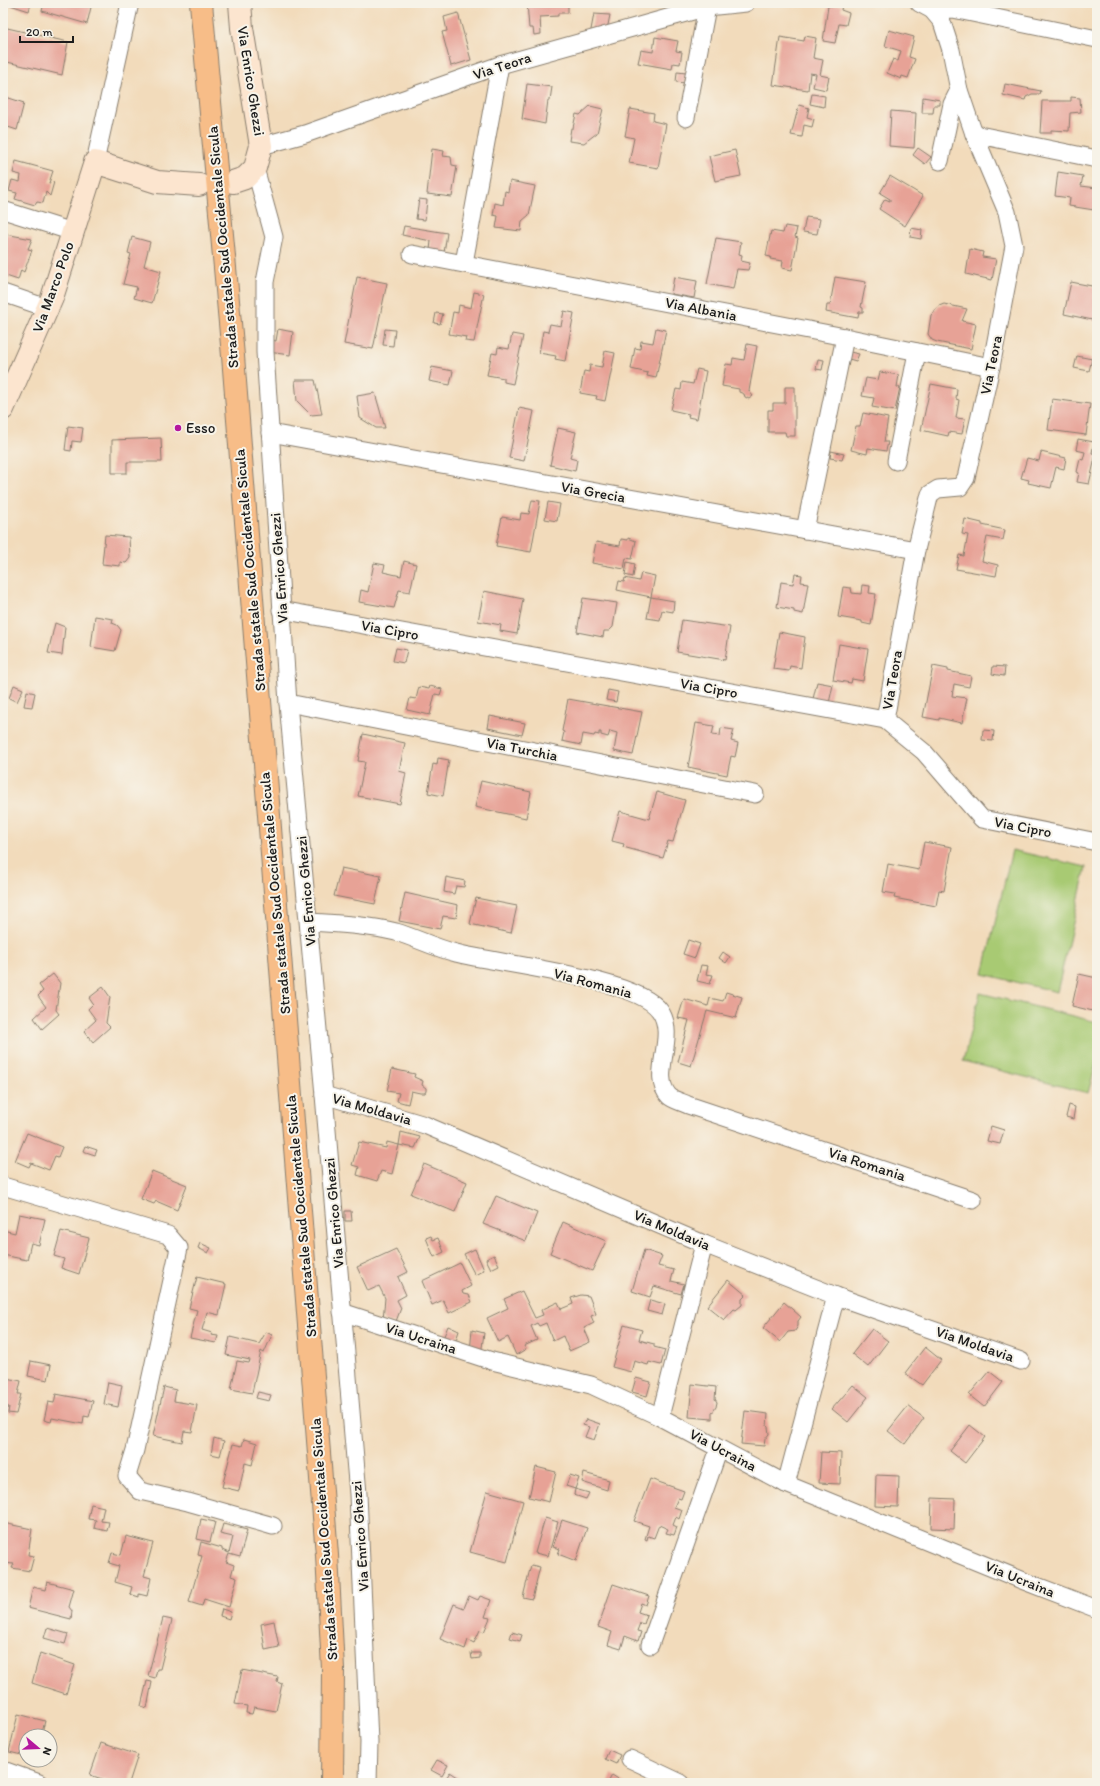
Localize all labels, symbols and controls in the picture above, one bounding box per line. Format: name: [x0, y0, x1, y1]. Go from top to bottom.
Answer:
scale bar: [20, 18, 73, 44]
text: 20 m: [26, 25, 53, 39]
street label: Via Enrico Ghezzi: [233, 25, 269, 137]
street label: Via Teora: [471, 48, 534, 84]
street label: Strada statale Sud Occidentale Sicula: [203, 125, 243, 369]
street label: Via Marco Polo: [28, 239, 78, 335]
street label: Via Albania: [664, 293, 739, 325]
street label: Via Teora: [976, 333, 1006, 396]
place label: Esso: [186, 419, 215, 437]
marker: Esso: [173, 423, 183, 433]
street label: Strada statale Sud Occidentale Sicula: [230, 448, 270, 692]
street label: Via Grecia: [559, 477, 627, 507]
street label: Via Enrico Ghezzi: [266, 512, 292, 624]
street label: Via Cipro: [360, 616, 420, 644]
street label: Via Teora: [878, 648, 906, 711]
street label: Via Cipro: [679, 674, 739, 702]
street label: Via Turchia: [485, 733, 560, 765]
street label: Strada statale Sud Occidentale Sicula: [255, 771, 295, 1015]
street label: Via Cipro: [993, 813, 1053, 841]
street label: Via Enrico Ghezzi: [292, 835, 320, 947]
street label: Via Romania: [552, 964, 634, 1002]
street label: Via Moldavia: [330, 1089, 414, 1129]
street label: Strada statale Sud Occidentale Sicula: [281, 1094, 321, 1338]
street label: Via Romania: [826, 1143, 908, 1185]
street label: Via Enrico Ghezzi: [320, 1157, 348, 1269]
street label: Via Moldavia: [631, 1206, 713, 1254]
street label: Via Ucraina: [383, 1318, 459, 1358]
street label: Via Moldavia: [933, 1322, 1017, 1366]
street label: Strada statale Sud Occidentale Sicula: [307, 1417, 341, 1661]
street label: Via Ucraina: [686, 1425, 760, 1475]
street label: Via Enrico Ghezzi: [347, 1480, 373, 1592]
street label: Via Ucraina: [983, 1557, 1058, 1601]
north arrow: [18, 1728, 58, 1768]
text: N: [40, 1745, 54, 1757]

